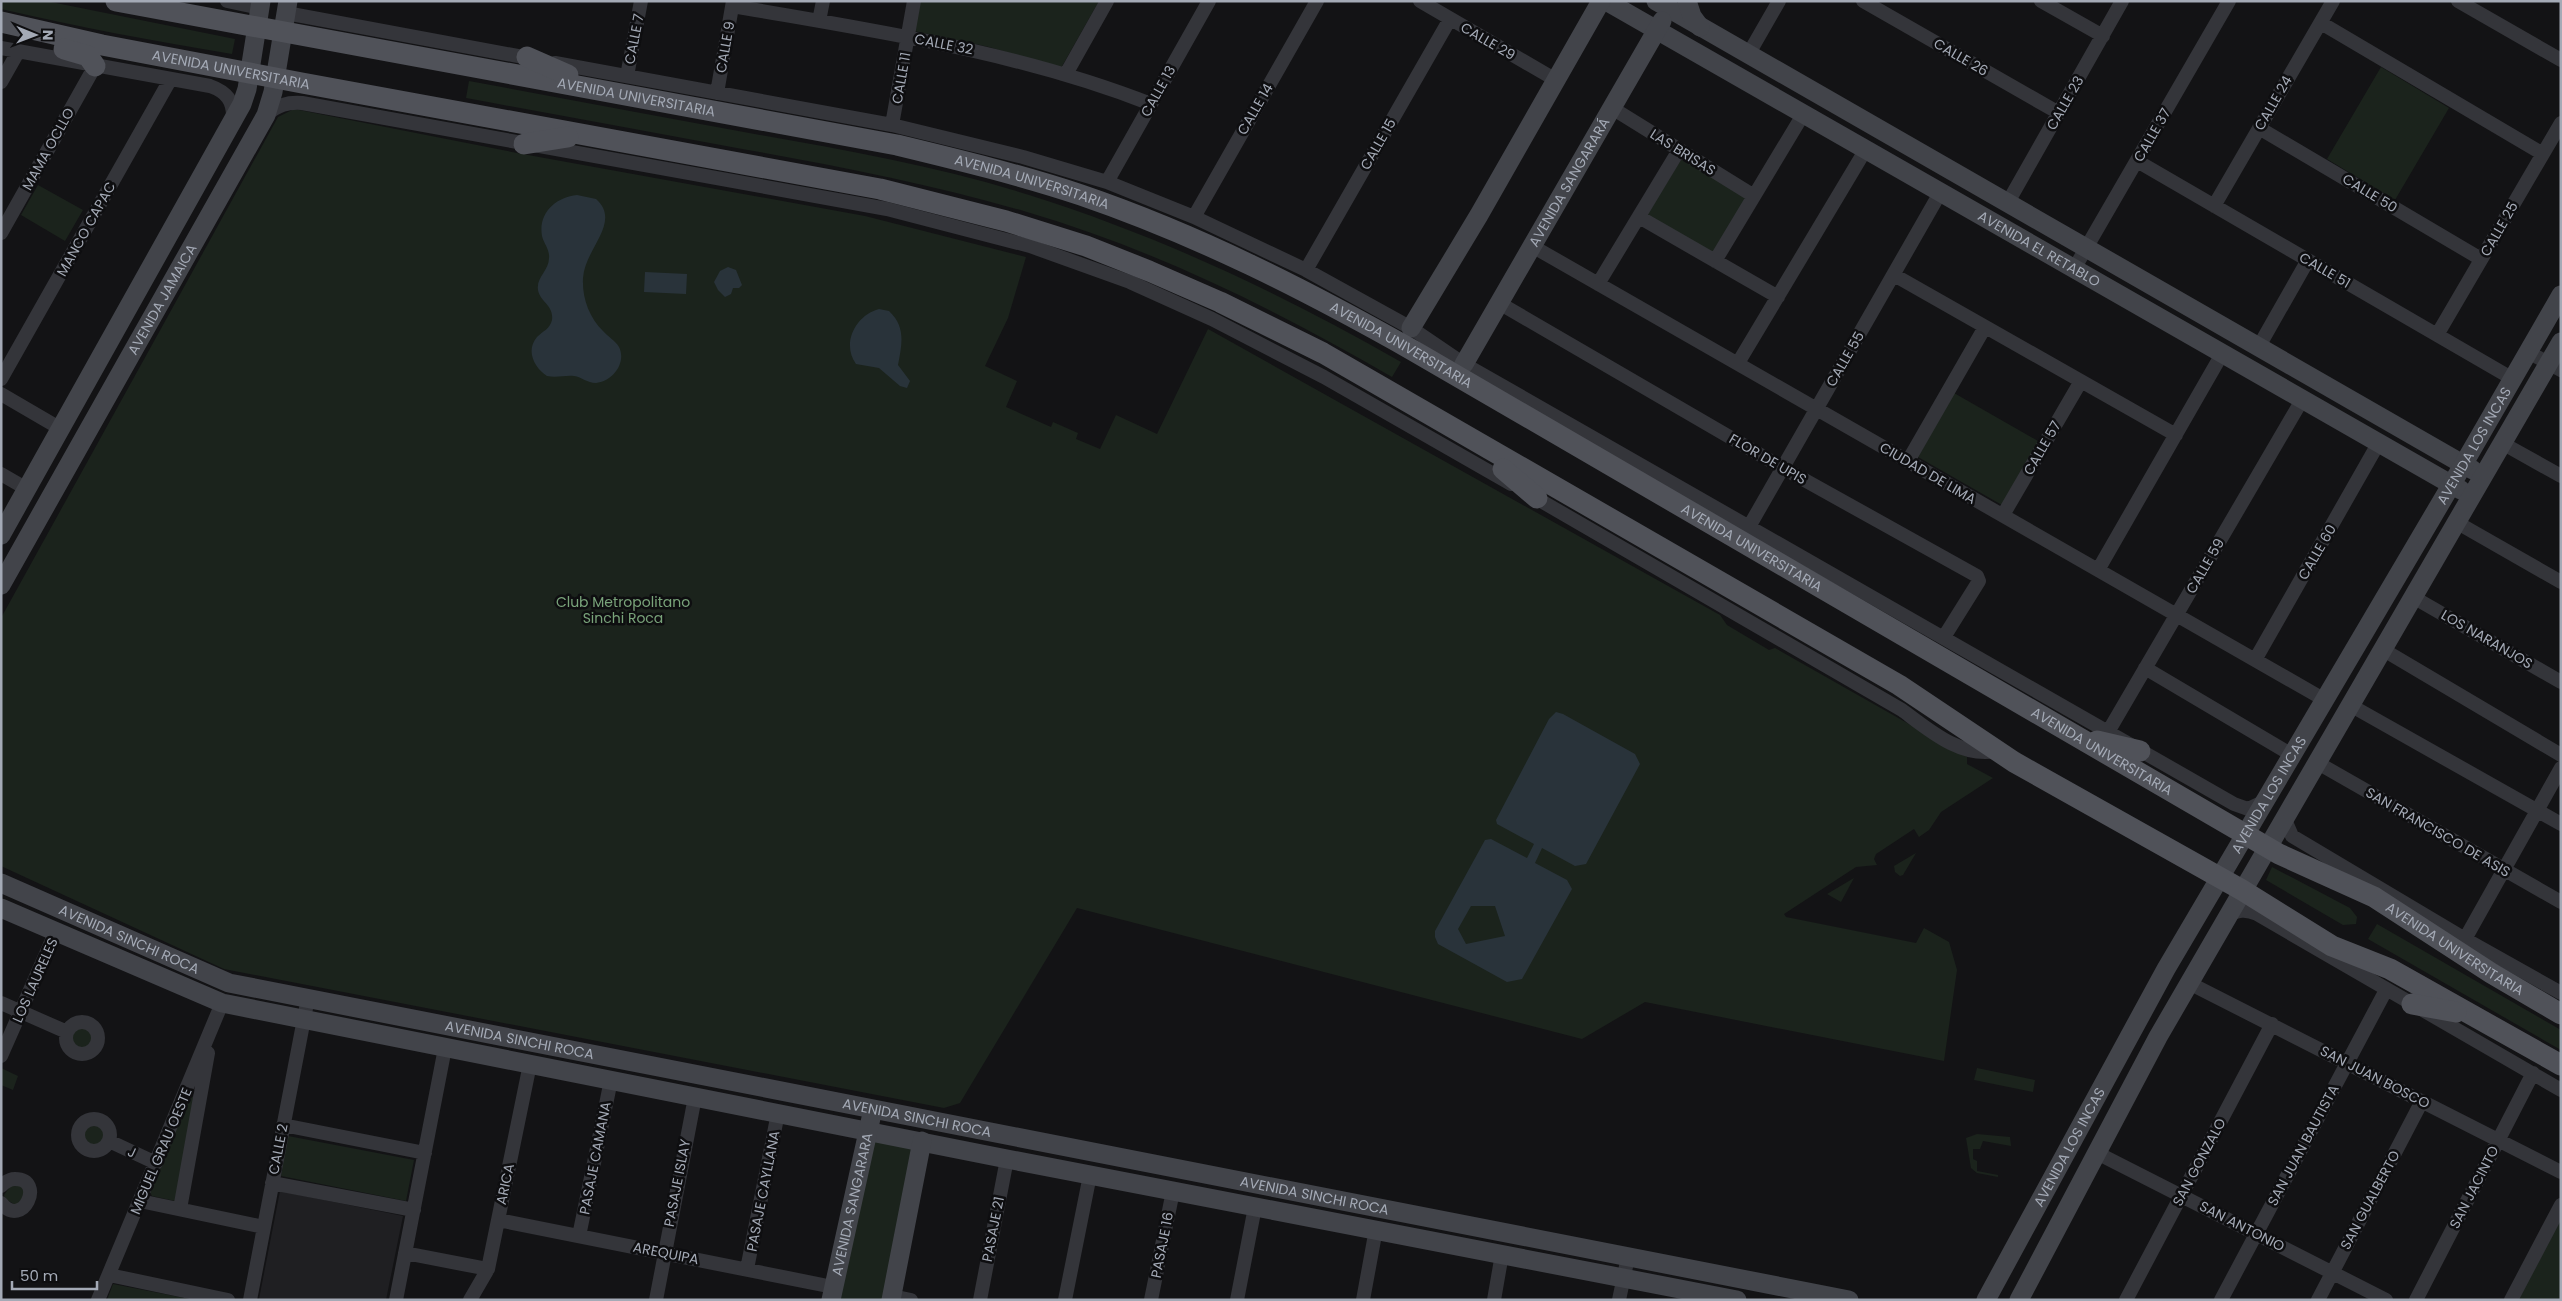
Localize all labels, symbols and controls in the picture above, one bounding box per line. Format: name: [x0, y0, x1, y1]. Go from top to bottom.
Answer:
north arrow: [10, 10, 60, 60]
street label: CALLE 7: [619, 12, 649, 66]
street label: CALLE 29: [1457, 17, 1519, 65]
street label: CALLE 9: [711, 20, 739, 74]
street label: CALLE 32: [913, 29, 975, 59]
text: N: [38, 30, 58, 41]
street label: CALLE 26: [1930, 33, 1992, 81]
street label: AVENIDA UNIVERSITARIA: [150, 45, 312, 94]
street label: CALLE 11: [887, 51, 915, 105]
street label: CALLE 13: [1136, 62, 1180, 120]
street label: CALLE 23: [2041, 72, 2089, 134]
street label: CALLE 24: [2249, 72, 2297, 134]
street label: AVENIDA UNIVERSITARIA: [555, 73, 717, 121]
street label: CALLE 14: [1232, 79, 1278, 138]
street label: MAMA OCLLO: [17, 104, 79, 194]
street label: CALLE 37: [2129, 104, 2176, 166]
street label: AVENIDA SANGARARÁ: [1524, 114, 1614, 250]
street label: CALLE 15: [1355, 115, 1401, 173]
street label: LAS BRISAS: [1646, 124, 1720, 180]
street label: AVENIDA UNIVERSITARIA: [952, 149, 1112, 214]
street label: CALLE 50: [2339, 169, 2401, 217]
street label: MANCO CAPAC: [52, 178, 120, 280]
street label: CALLE 25: [2475, 198, 2523, 260]
street label: AVENIDA EL RETABLO: [1974, 206, 2104, 292]
street label: AVENIDA JAMAICA: [123, 240, 201, 358]
street label: CALLE 51: [2296, 247, 2354, 293]
street label: AVENIDA UNIVERSITARIA: [1327, 297, 1476, 393]
street label: CALLE 55: [1821, 328, 1869, 390]
street label: AVENIDA LOS INCAS: [2432, 383, 2516, 508]
street label: CALLE 57: [2018, 417, 2066, 479]
street label: FLOR DE UPIS: [1726, 429, 1810, 489]
street label: CIUDAD DE LIMA: [1876, 437, 1980, 509]
street label: AVENIDA UNIVERSITARIA: [1677, 498, 1826, 596]
street label: CALLE 60: [2293, 521, 2341, 583]
street label: CALLE 59: [2181, 535, 2229, 597]
park label: Club Metropolitano Sinchi Roca: [556, 592, 690, 628]
street label: LOS NARANJOS: [2438, 605, 2536, 673]
street label: AVENIDA UNIVERSITARIA: [2028, 702, 2176, 800]
street label: AVENIDA LOS INCAS: [2226, 732, 2311, 857]
street label: SAN FRANCISCO DE ASIS: [2362, 782, 2514, 882]
street label: AVENIDA UNIVERSITARIA: [2382, 897, 2528, 1000]
street label: AVENIDA SINCHI ROCA: [56, 900, 203, 979]
street label: LOS LAURELES: [7, 934, 63, 1026]
street label: AVENIDA SINCHI ROCA: [443, 1015, 596, 1064]
street label: SAN JUAN BOSCO: [2317, 1041, 2433, 1113]
street label: SAN JUAN BAUTISTA: [2263, 1081, 2343, 1209]
street label: MIGUEL GRAU OESTE: [125, 1084, 197, 1218]
street label: AVENIDA LOS INCAS: [2029, 1084, 2110, 1210]
street label: AVENIDA SINCHI ROCA: [841, 1093, 993, 1142]
street label: PASAJE CAMANA: [574, 1100, 616, 1216]
street label: SAN GONZALO: [2167, 1114, 2231, 1210]
street label: CALLE 2: [263, 1122, 293, 1176]
street label: PASAJE CAYLLANA: [741, 1129, 785, 1253]
street label: AVENIDA SANGARARA: [827, 1131, 877, 1278]
street label: PASAJE ISLAY: [659, 1137, 695, 1229]
street label: J: [124, 1141, 140, 1163]
street label: SAN JACINTO: [2444, 1142, 2504, 1232]
street label: SAN GUALBERTO: [2335, 1147, 2405, 1253]
street label: ARICA: [491, 1162, 519, 1206]
street label: AVENIDA SINCHI ROCA: [1238, 1171, 1391, 1220]
street label: PASAJE 21: [977, 1195, 1009, 1263]
street label: SAN ANTONIO: [2196, 1196, 2288, 1256]
street label: PASAJE 16: [1146, 1210, 1178, 1280]
street label: AREQUIPA: [631, 1237, 701, 1269]
scale bar: [12, 1258, 98, 1290]
text: 50 m: [20, 1265, 58, 1286]

